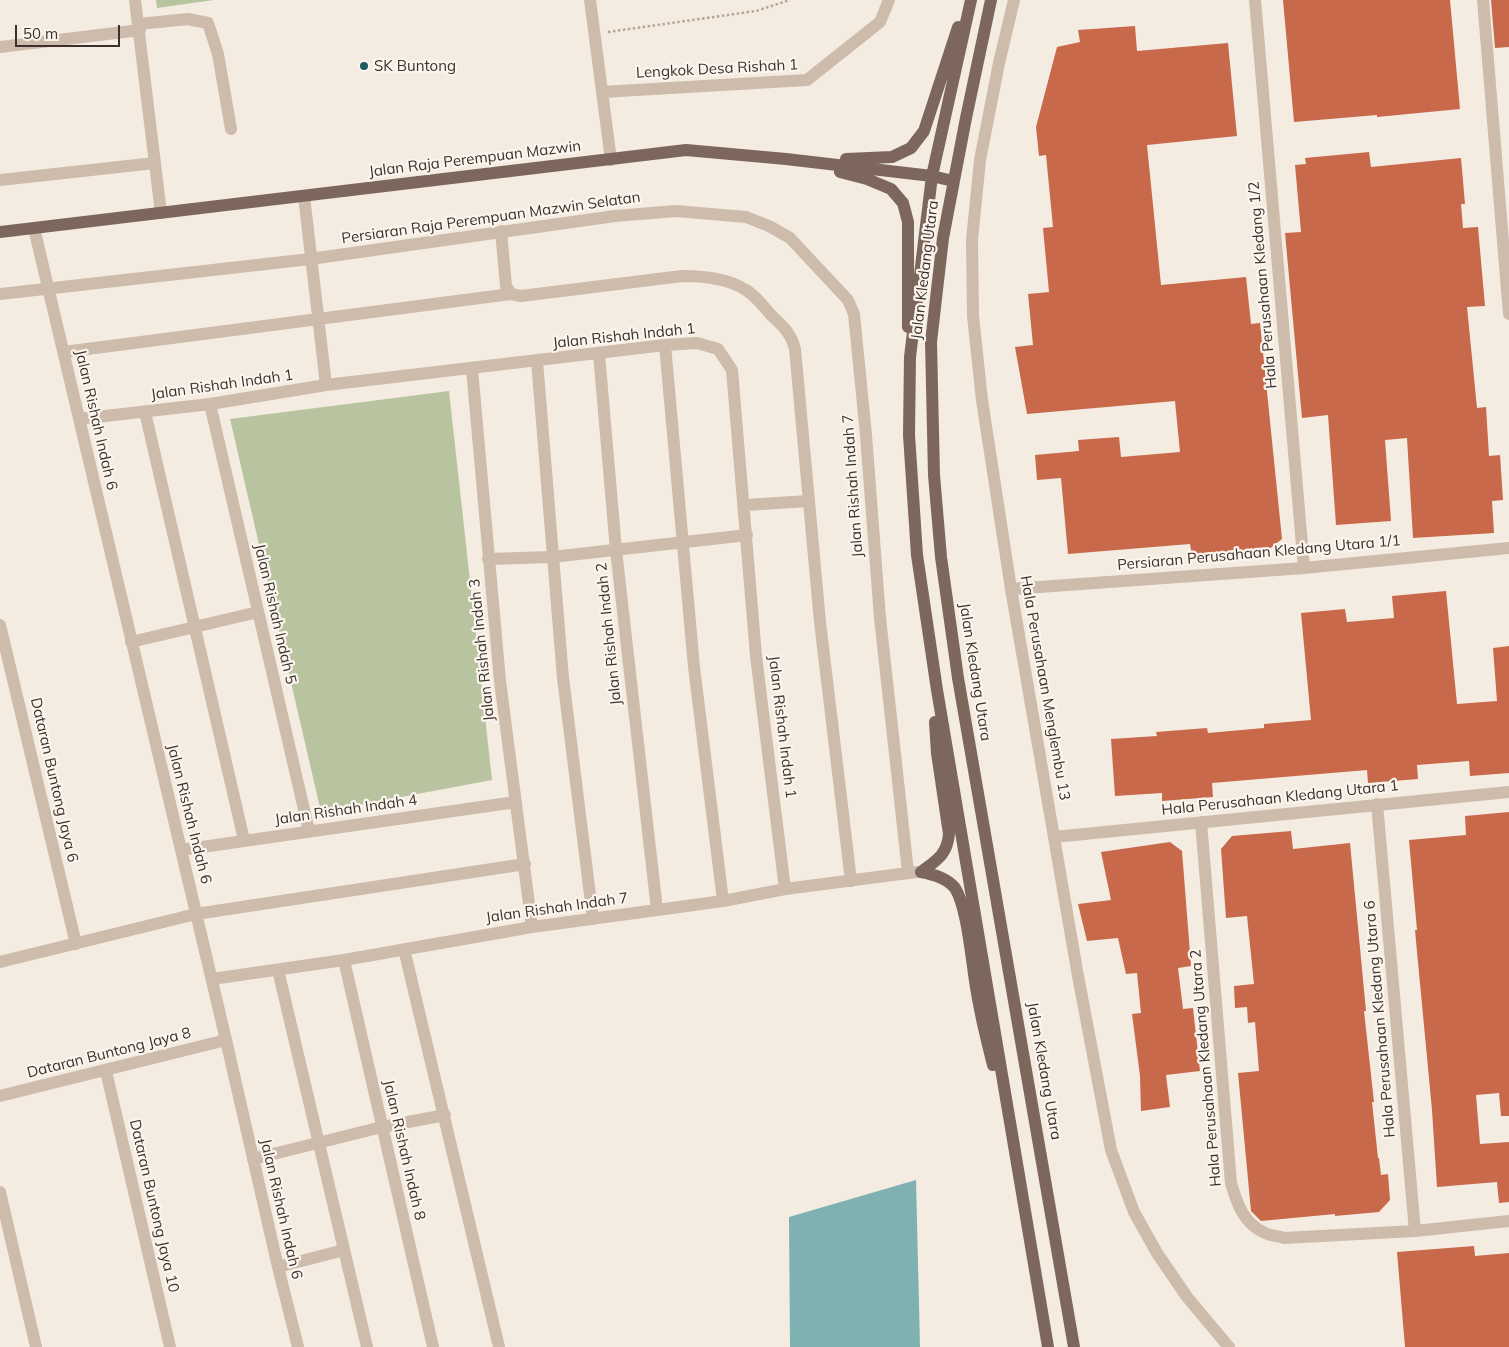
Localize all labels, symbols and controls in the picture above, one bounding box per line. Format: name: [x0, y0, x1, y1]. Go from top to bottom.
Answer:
scale bar: [18, 15, 122, 47]
text: 50 m: [23, 24, 58, 43]
street label: Lengkok Desa Rishah 1: [635, 56, 799, 82]
place label: SK Buntong: [374, 57, 456, 75]
marker: SK Buntong: [358, 60, 370, 72]
street label: Jalan Raja Perempuan Mazwin: [368, 137, 582, 181]
street label: Hala Perusahaan Kledang 1/2: [1245, 181, 1281, 389]
street label: Persiaran Raja Perempuan Mazwin Selatan: [340, 188, 642, 248]
street label: Jalan Kledang Utara: [908, 200, 942, 340]
street label: Jalan Rishah Indah 1: [552, 320, 696, 352]
street label: Jalan Rishah Indah 6: [71, 348, 121, 492]
street label: Jalan Rishah Indah 1: [150, 366, 294, 404]
street label: Jalan Rishah Indah 7: [839, 414, 867, 558]
street label: Persiaran Perusahaan Kledang Utara 1/1: [1117, 532, 1401, 574]
street label: Jalan Rishah Indah 5: [250, 542, 300, 686]
street label: Jalan Rishah Indah 2: [593, 562, 625, 706]
street label: Hala Perusahaan Menglembu 13: [1016, 574, 1074, 802]
street label: Jalan Rishah Indah 3: [466, 578, 498, 722]
street label: Jalan Kledang Utara: [955, 602, 995, 742]
street label: Jalan Rishah Indah 1: [764, 655, 800, 799]
street label: Dataran Buntong Jaya 6: [26, 696, 82, 864]
street label: Jalan Rishah Indah 6: [163, 742, 215, 886]
street label: Hala Perusahaan Kledang Utara 1: [1161, 777, 1399, 819]
street label: Jalan Rishah Indah 4: [274, 791, 418, 829]
street label: Jalan Rishah Indah 7: [485, 889, 629, 927]
street label: Hala Perusahaan Kledang Utara 6: [1361, 900, 1399, 1138]
street label: Hala Perusahaan Kledang Utara 2: [1187, 949, 1225, 1187]
street label: Jalan Kledang Utara: [1023, 1001, 1065, 1141]
street label: Dataran Buntong Jaya 8: [25, 1024, 193, 1082]
street label: Jalan Rishah Indah 8: [379, 1078, 429, 1222]
street label: Dataran Buntong Jaya 10: [125, 1118, 183, 1294]
street label: Jalan Rishah Indah 6: [256, 1137, 306, 1281]

